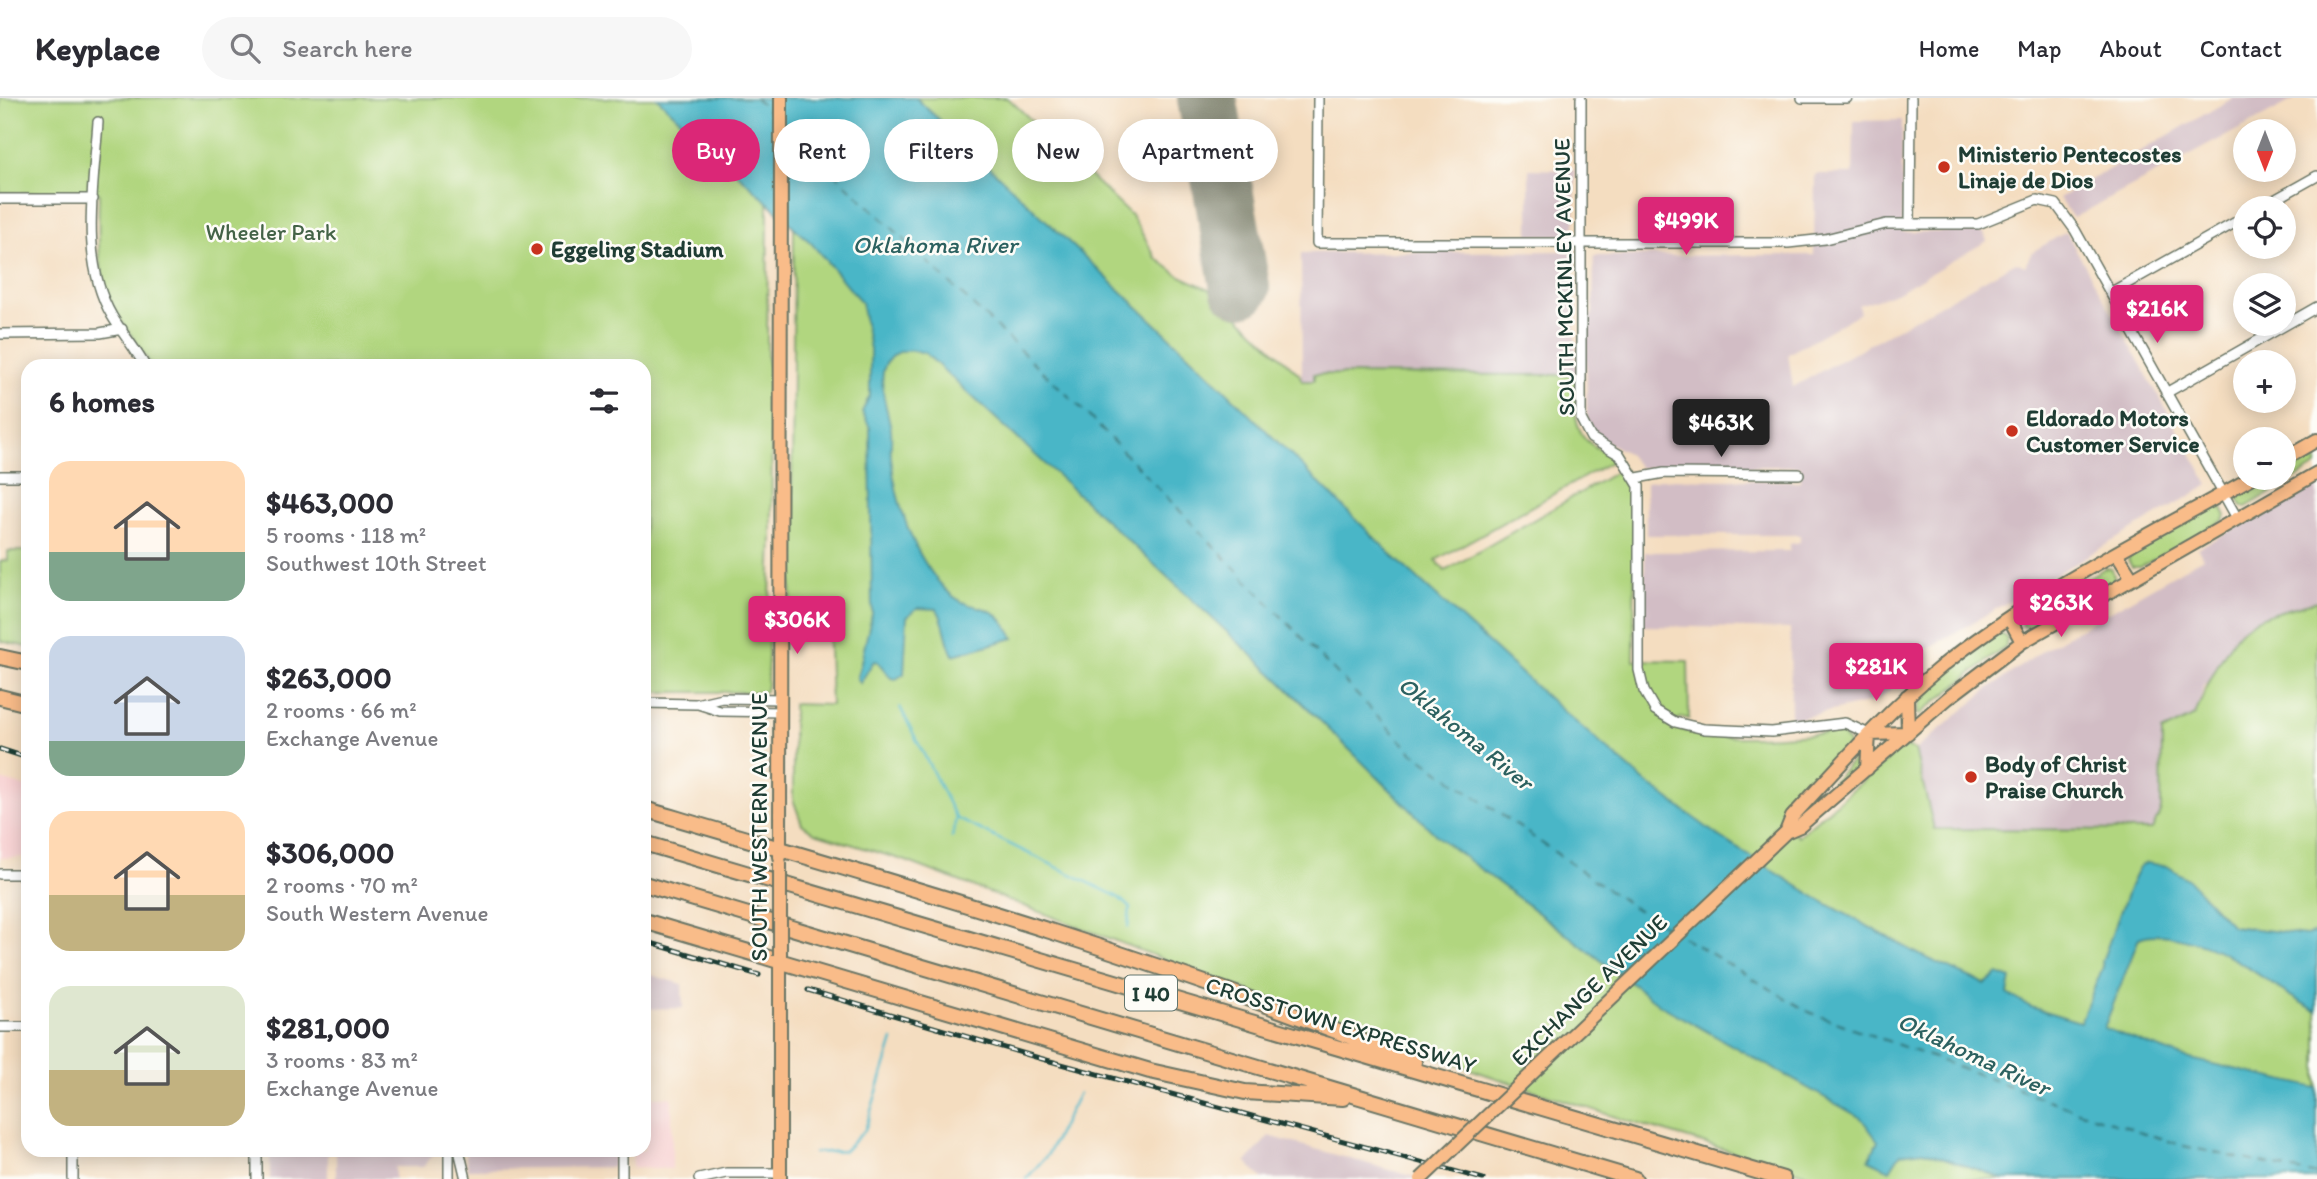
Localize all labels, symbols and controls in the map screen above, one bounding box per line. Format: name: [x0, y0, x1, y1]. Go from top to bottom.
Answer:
search box: [202, 17, 692, 80]
text: Keyplace: [35, 29, 160, 68]
icon: search: [226, 29, 264, 67]
text: Search here: [282, 32, 413, 64]
text: Home: [1919, 34, 1979, 63]
text: Map: [2017, 34, 2061, 63]
text: About: [2099, 34, 2162, 63]
text: Contact: [2200, 34, 2282, 63]
chip: Buy: [672, 119, 760, 182]
chip: Rent: [774, 119, 870, 182]
chip: Filters: [884, 119, 998, 182]
chip: New: [1012, 119, 1104, 182]
chip: Apartment: [1118, 119, 1278, 182]
north arrow: [2233, 119, 2296, 182]
map controls: [2233, 119, 2296, 490]
street label: SOUTH MCKINLEY AVENUE: [1548, 138, 1580, 416]
place label: Ministerio Pentecostes Linaje de Dios: [1958, 140, 2181, 194]
marker: Ministerio Pentecostes Linaje de Dios: [1936, 159, 1952, 175]
button: locate: [2233, 196, 2296, 259]
pin: $499K: [1637, 198, 1735, 257]
text: $499K: [1654, 206, 1718, 234]
park label: Wheeler Park: [205, 218, 337, 246]
water label: Oklahoma River: [853, 230, 1020, 259]
place label: Eggeling Stadium: [551, 235, 724, 263]
marker: Eggeling Stadium: [529, 241, 545, 257]
button: layers: [2233, 273, 2296, 336]
pin: $216K: [2108, 286, 2206, 345]
text: $216K: [2126, 294, 2188, 322]
button: +: [2233, 350, 2296, 413]
icon: filters: [585, 382, 623, 420]
text: 6 homes: [49, 383, 155, 420]
pin: $463K: [1672, 400, 1770, 459]
place label: Eldorado Motors Customer Service: [2026, 404, 2200, 458]
text: $463K: [1689, 408, 1753, 436]
marker: Eldorado Motors Customer Service: [2004, 423, 2020, 439]
button: −: [2233, 427, 2296, 490]
text: $463,000: [266, 484, 394, 521]
icon: home: [105, 489, 189, 573]
text: 5 rooms · 118 m²: [266, 521, 426, 549]
text: Southwest 10th Street: [266, 549, 487, 577]
pin: $263K: [2012, 580, 2110, 639]
text: $263K: [2029, 588, 2093, 616]
pin: $306K: [748, 596, 846, 656]
text: $306K: [764, 605, 830, 633]
pin: $281K: [1827, 644, 1925, 703]
text: $281K: [1845, 652, 1907, 680]
text: $263,000: [266, 659, 392, 696]
icon: home: [105, 664, 189, 748]
water label: Oklahoma River: [1393, 670, 1541, 798]
street label: SOUTH WESTERN AVENUE: [745, 692, 773, 962]
text: 2 rooms · 66 m²: [266, 696, 417, 724]
text: Exchange Avenue: [266, 724, 438, 752]
place label: Body of Christ Praise Church: [1985, 750, 2127, 804]
marker: Body of Christ Praise Church: [1963, 769, 1979, 785]
text: $306,000: [266, 834, 394, 871]
icon: home: [105, 839, 189, 923]
text: 2 rooms · 70 m²: [266, 871, 418, 899]
text: South Western Avenue: [266, 899, 488, 927]
street label: EXCHANGE AVENUE: [1505, 908, 1673, 1072]
street label: CROSSTOWN EXPRESSWAY: [1202, 970, 1480, 1080]
road number: I 40: [1125, 976, 1177, 1010]
water label: Oklahoma River: [1893, 1006, 2057, 1103]
text: $281,000: [266, 1009, 390, 1046]
icon: home: [105, 1014, 189, 1098]
text: 3 rooms · 83 m²: [266, 1046, 418, 1074]
text: Exchange Avenue: [266, 1074, 438, 1102]

